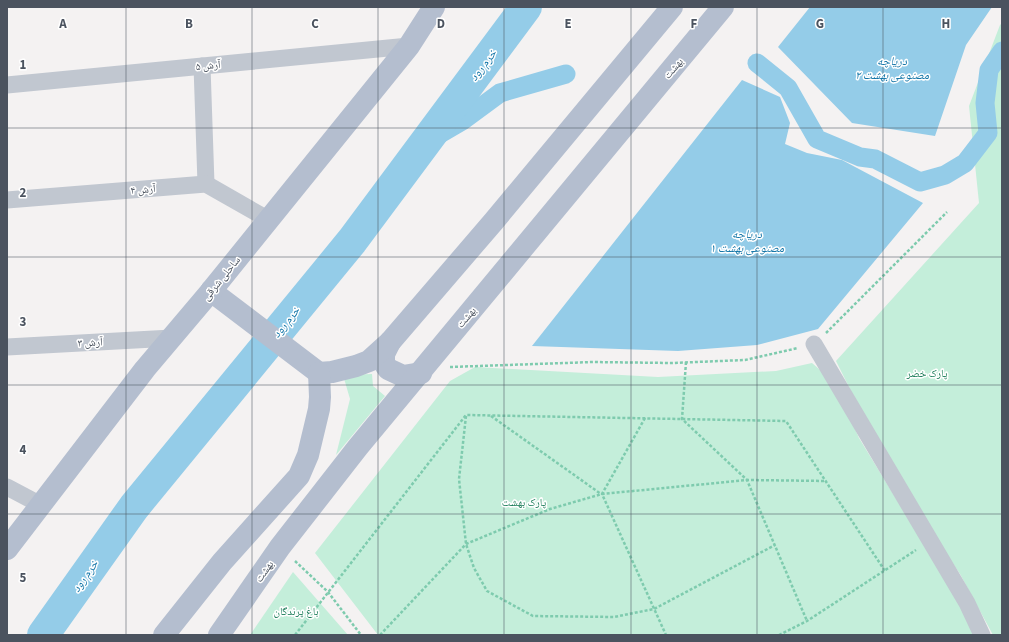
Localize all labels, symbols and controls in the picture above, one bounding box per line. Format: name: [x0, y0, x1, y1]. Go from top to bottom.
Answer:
text: A: [58, 15, 67, 33]
text: B: [185, 15, 193, 33]
text: C: [311, 15, 319, 33]
text: D: [437, 15, 445, 33]
text: E: [564, 15, 572, 33]
text: F: [691, 15, 698, 33]
text: G: [816, 15, 824, 33]
text: H: [942, 15, 950, 33]
water label: خرم رود: [466, 46, 501, 85]
water label: دریاچه مصنوعی بهشت ۲: [855, 53, 930, 84]
street label: بهشت: [660, 54, 687, 82]
text: 1: [20, 56, 27, 74]
street label: آرش ۵: [195, 57, 222, 74]
street label: آرش ۴: [130, 181, 156, 198]
text: 2: [20, 184, 27, 202]
water label: دریاچه مصنوعی بهشت ۱: [710, 226, 785, 257]
street label: ساحلی شرقی: [199, 253, 244, 304]
water label: خرم رود: [268, 303, 305, 342]
street label: بهشت: [453, 303, 480, 331]
text: 3: [20, 313, 27, 331]
street label: آرش ۳: [77, 334, 103, 351]
park label: پارک خضر: [906, 366, 948, 381]
text: 4: [20, 441, 27, 459]
park label: پارک بهشت: [502, 495, 546, 510]
water label: خرم رود: [68, 556, 103, 596]
street label: بهشت: [252, 557, 277, 585]
text: 5: [20, 569, 27, 587]
park label: باغ پرندگان: [274, 604, 318, 619]

